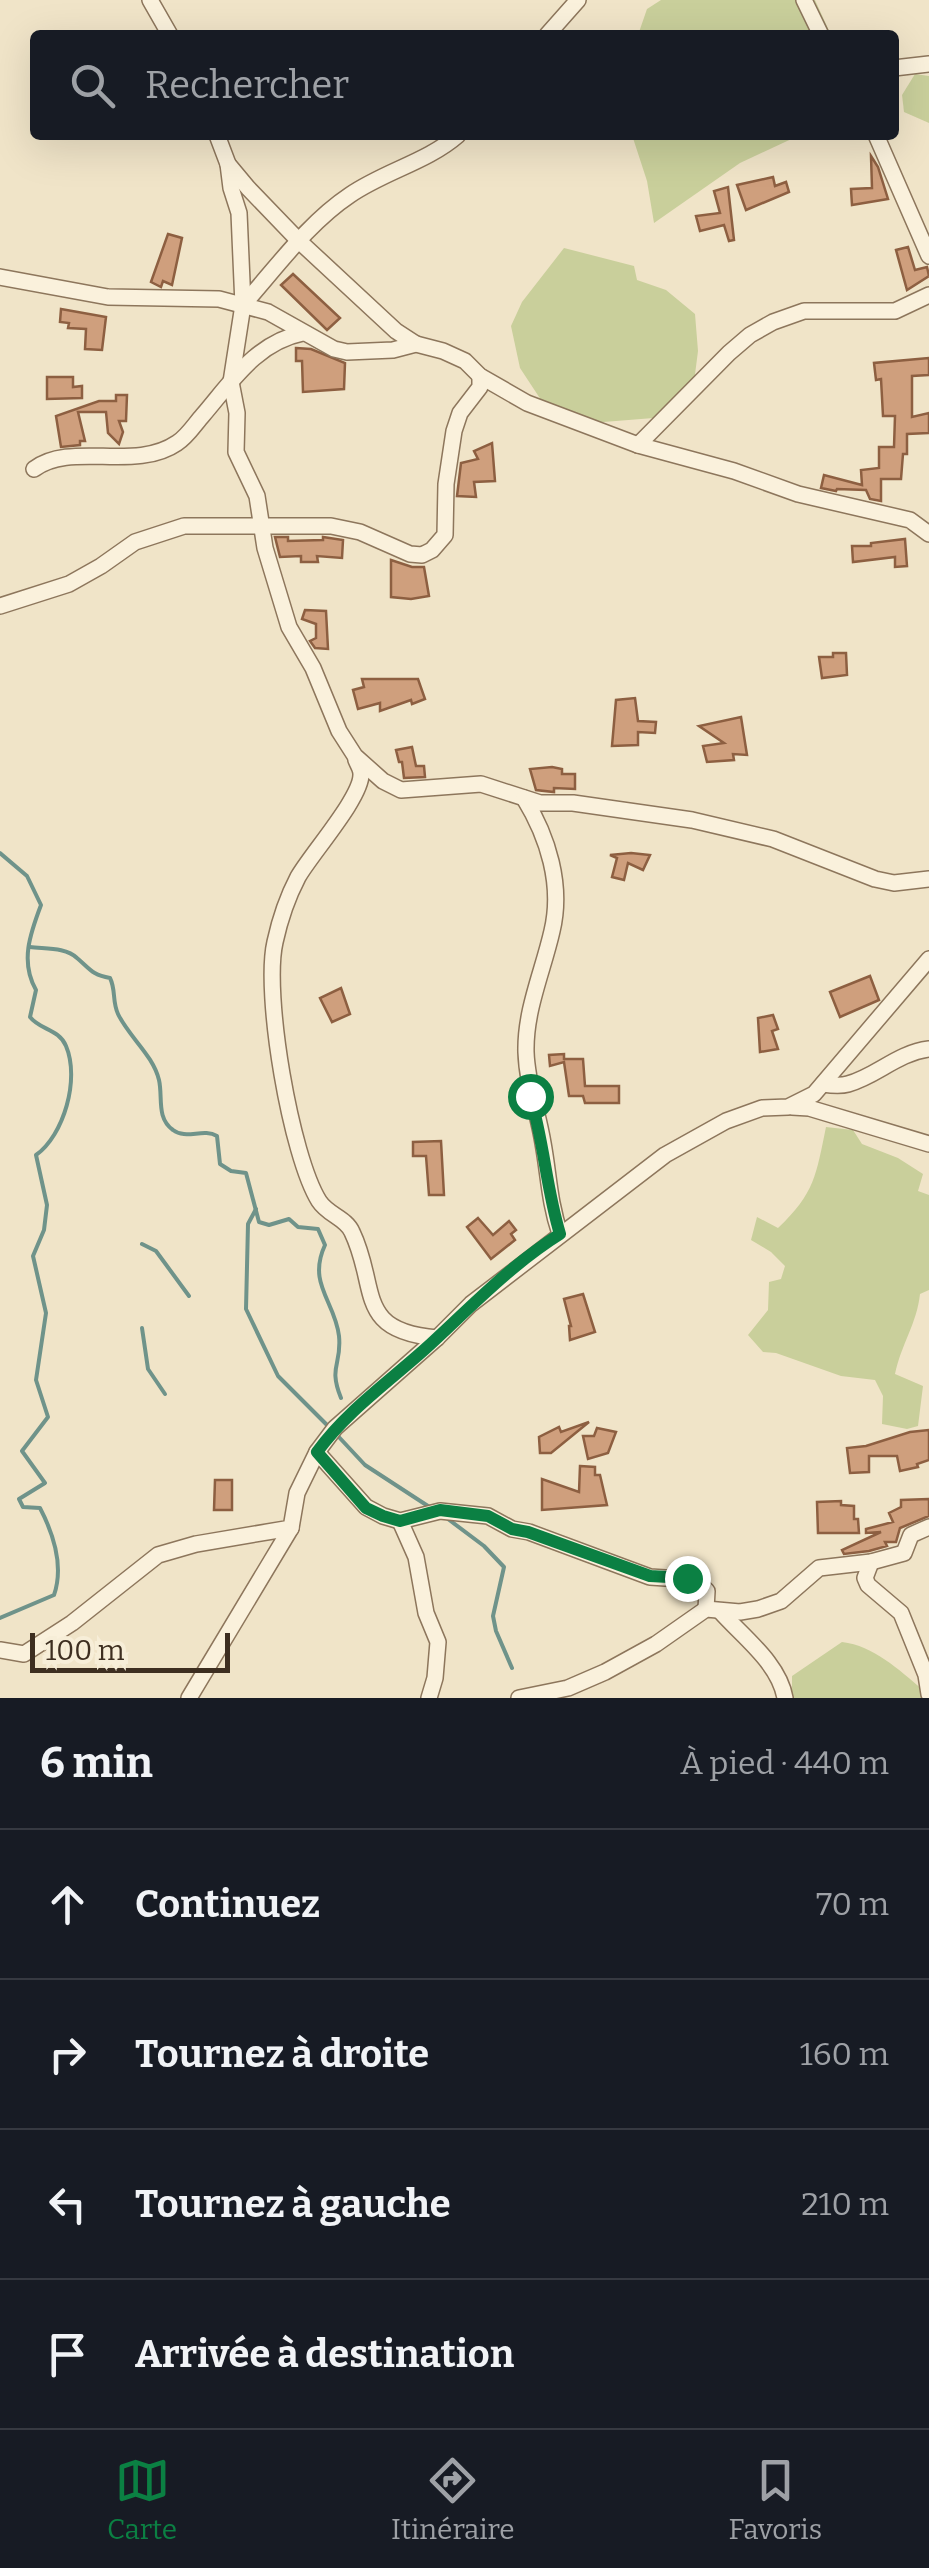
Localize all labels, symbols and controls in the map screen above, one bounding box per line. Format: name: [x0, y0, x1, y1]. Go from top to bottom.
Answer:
search box: [30, 30, 899, 140]
icon: search: [65, 58, 120, 113]
text: Rechercher: [145, 62, 349, 108]
route start: [508, 1074, 554, 1120]
route end: [665, 1556, 711, 1602]
scale bar: [30, 1628, 230, 1672]
text: 100 m: [45, 1634, 125, 1667]
text: 6 min: [40, 1738, 153, 1788]
text: À pied · 440 m: [680, 1744, 889, 1782]
icon: ahead: [40, 1877, 95, 1932]
text: Continuez: [135, 1881, 320, 1927]
text: 70 m: [816, 1885, 889, 1923]
icon: right: [40, 2027, 95, 2082]
text: Tournez à droite: [135, 2031, 429, 2077]
text: 160 m: [800, 2035, 889, 2073]
icon: left: [40, 2177, 95, 2232]
text: Tournez à gauche: [135, 2181, 451, 2227]
text: 210 m: [801, 2185, 889, 2223]
icon: arrive: [40, 2327, 95, 2382]
text: Arrivée à destination: [135, 2331, 514, 2377]
tab: Carte: [107, 2453, 177, 2546]
tab: Itinéraire: [391, 2453, 515, 2546]
tab: Favoris: [728, 2453, 822, 2546]

